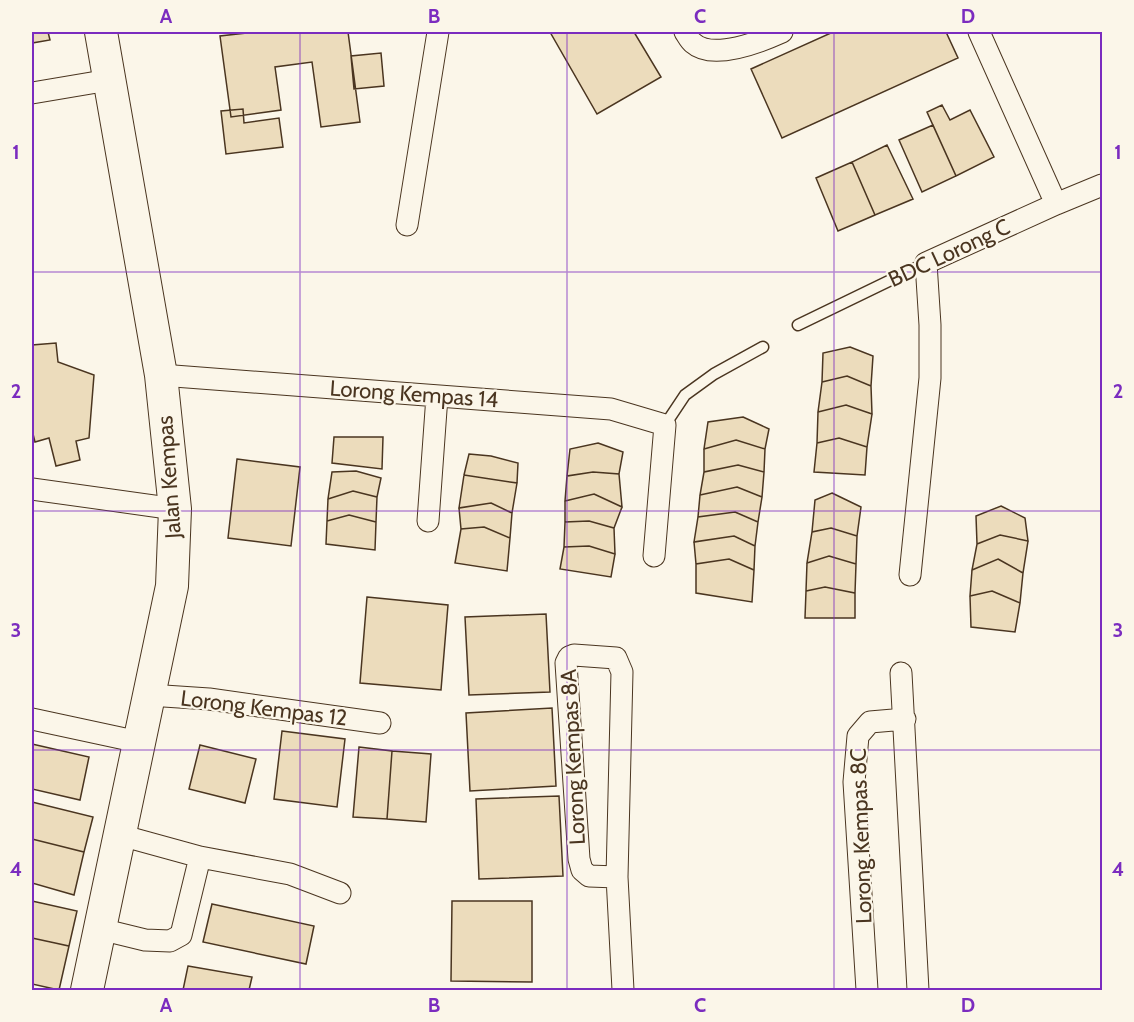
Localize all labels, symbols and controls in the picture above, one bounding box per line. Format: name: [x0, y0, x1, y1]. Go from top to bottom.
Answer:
text: A: [160, 4, 173, 28]
text: B: [428, 4, 440, 28]
text: C: [694, 4, 706, 28]
text: D: [961, 4, 975, 28]
text: 1: [12, 140, 20, 164]
text: 1: [1114, 140, 1122, 164]
street label: BDC Lorong C: [884, 213, 1014, 293]
street label: Lorong Kempas 14: [329, 375, 499, 413]
text: 2: [11, 379, 21, 403]
text: 2: [1113, 379, 1123, 403]
street label: Jalan Kempas: [151, 415, 187, 540]
text: 3: [11, 618, 21, 642]
text: 3: [1113, 618, 1123, 642]
street label: Lorong Kempas 8A: [555, 668, 591, 846]
street label: Lorong Kempas 12: [179, 684, 349, 732]
street label: Lorong Kempas 8C: [844, 748, 878, 924]
text: 4: [10, 857, 22, 881]
text: 4: [1112, 857, 1124, 881]
text: A: [160, 993, 173, 1017]
text: B: [428, 993, 440, 1017]
text: C: [694, 993, 706, 1017]
text: D: [961, 993, 975, 1017]

